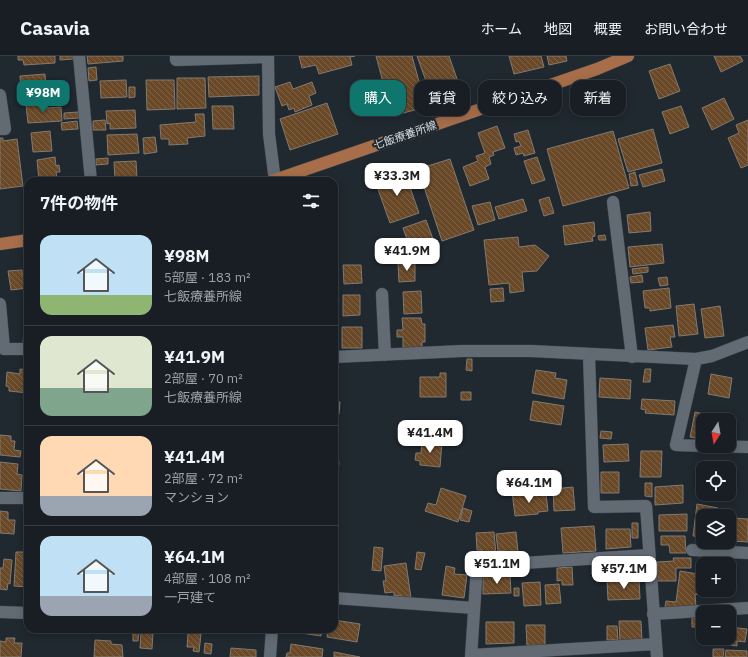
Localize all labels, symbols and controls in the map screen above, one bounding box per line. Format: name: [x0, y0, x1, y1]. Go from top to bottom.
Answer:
text: Casavia: [20, 16, 90, 40]
text: ホーム: [480, 20, 522, 38]
text: 地図: [544, 20, 572, 38]
text: 概要: [594, 20, 622, 38]
text: お問い合わせ: [644, 20, 728, 38]
pin: ¥98M: [19, 80, 67, 114]
chip: 購入: [350, 80, 406, 116]
chip: 賃貸: [414, 80, 470, 116]
chip: 絞り込み: [478, 80, 562, 116]
chip: 新着: [570, 80, 626, 116]
text: ¥98M: [26, 84, 60, 101]
street label: 七飯療養所線: [372, 118, 438, 152]
pin: ¥33.3M: [364, 163, 430, 197]
text: ¥33.3M: [374, 167, 420, 184]
icon: filters: [300, 190, 322, 212]
text: 7件の物件: [40, 192, 118, 214]
pin: ¥41.9M: [374, 238, 440, 272]
text: ¥41.9M: [384, 242, 430, 259]
text: ¥98M: [164, 245, 209, 267]
icon: home: [72, 251, 120, 299]
text: 5部屋 · 183 m²: [164, 269, 251, 286]
text: 七飯療養所線: [164, 288, 242, 305]
text: ¥41.9M: [164, 346, 225, 368]
icon: home: [72, 352, 120, 400]
text: 2部屋 · 70 m²: [164, 370, 243, 387]
text: 七飯療養所線: [164, 389, 242, 406]
north arrow: [696, 413, 736, 453]
map controls: [696, 413, 736, 645]
pin: ¥41.4M: [397, 420, 463, 454]
text: ¥41.4M: [407, 424, 453, 441]
text: ¥41.4M: [164, 446, 225, 468]
icon: home: [72, 452, 120, 500]
button: locate: [696, 461, 736, 501]
text: 2部屋 · 72 m²: [164, 470, 243, 487]
pin: ¥64.1M: [496, 470, 562, 504]
text: ¥64.1M: [506, 474, 552, 491]
text: マンション: [164, 489, 229, 506]
button: layers: [696, 509, 736, 549]
text: ¥64.1M: [164, 546, 225, 568]
pin: ¥51.1M: [464, 551, 530, 585]
icon: home: [72, 552, 120, 600]
text: ¥51.1M: [474, 555, 520, 572]
pin: ¥57.1M: [591, 556, 657, 590]
button: +: [696, 557, 736, 597]
text: ¥57.1M: [601, 560, 647, 577]
text: 4部屋 · 108 m²: [164, 570, 251, 587]
text: 一戸建て: [164, 589, 216, 606]
button: −: [696, 605, 736, 645]

